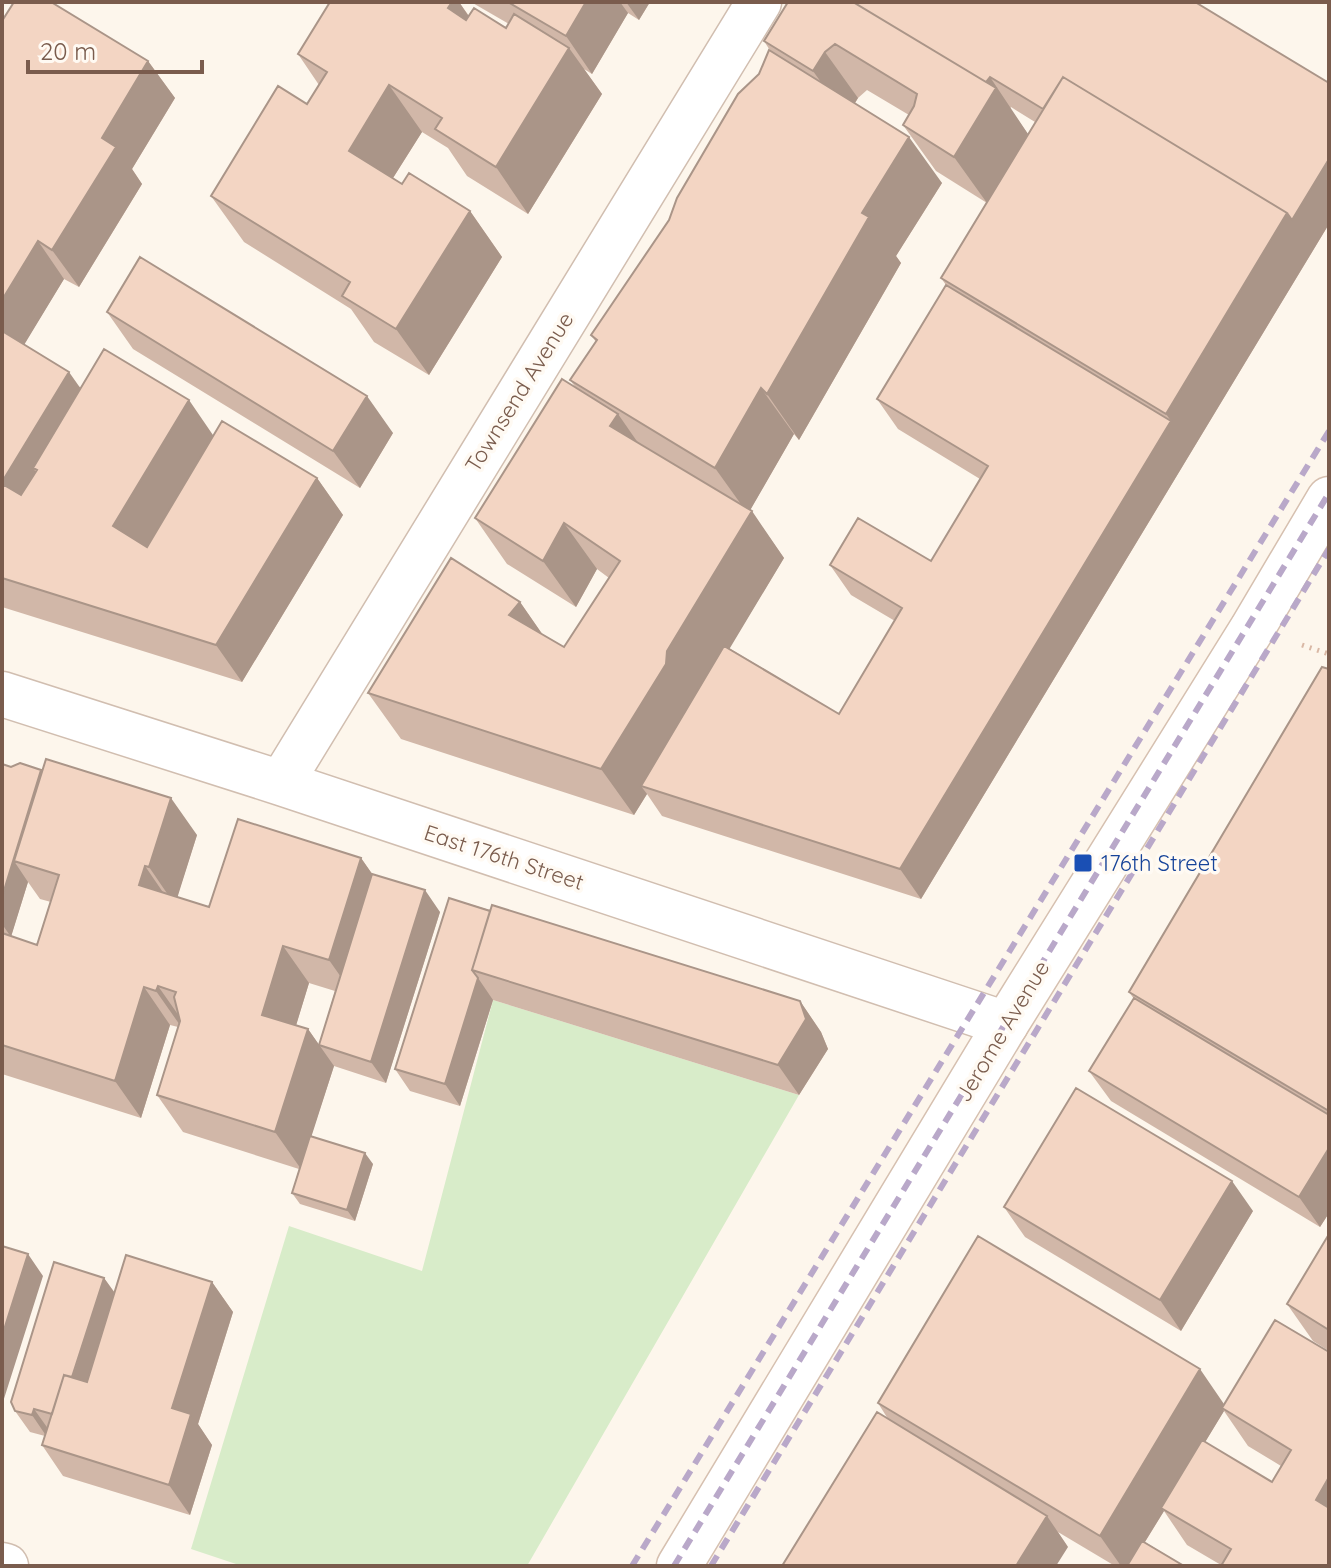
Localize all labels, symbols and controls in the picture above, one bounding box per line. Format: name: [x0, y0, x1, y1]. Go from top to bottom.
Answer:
scale bar: [28, 24, 202, 74]
text: 20 m: [40, 36, 96, 66]
street label: Townsend Avenue: [459, 307, 579, 477]
street label: East 176th Street: [421, 818, 587, 896]
place label: 176th Street: [1101, 849, 1218, 877]
marker: 176th Street: [1072, 852, 1094, 874]
street label: Jerome Avenue: [949, 955, 1055, 1107]

